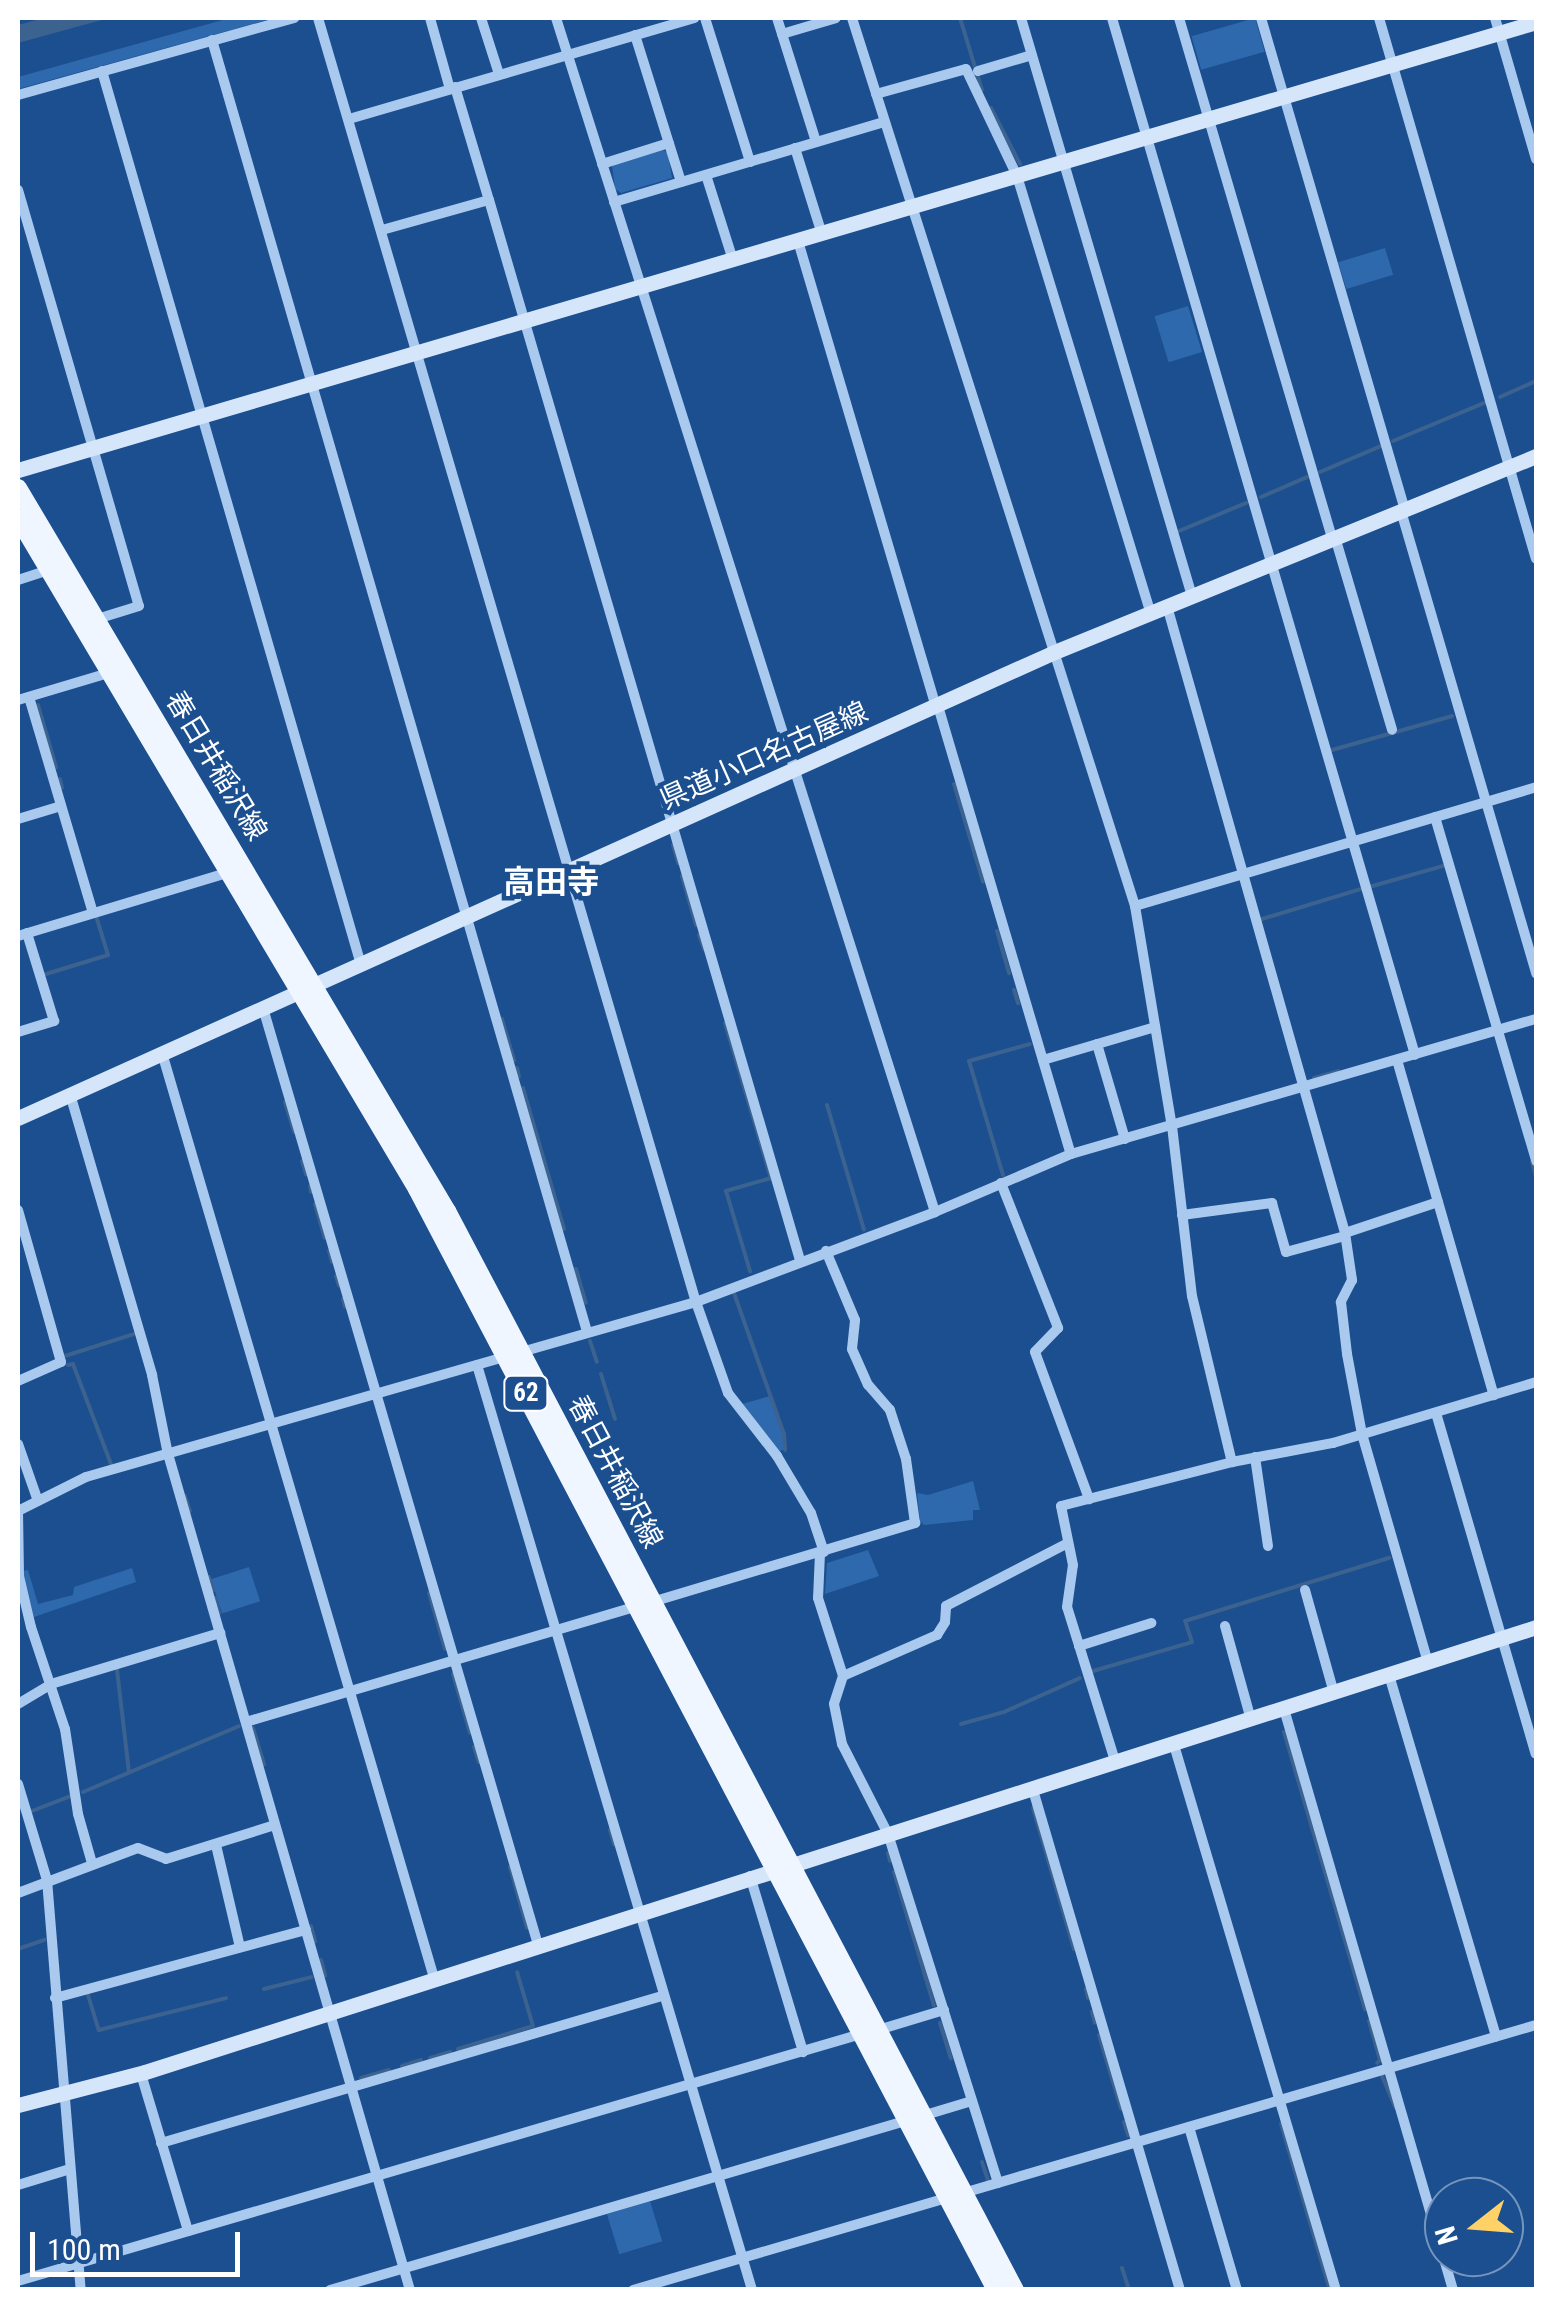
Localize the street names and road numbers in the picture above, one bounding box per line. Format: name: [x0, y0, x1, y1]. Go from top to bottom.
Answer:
street label: 春日井稲沢線: [158, 685, 274, 847]
street label: 県道小口名古屋線: [655, 695, 873, 817]
road number: 62: [501, 1373, 551, 1413]
street label: 春日井稲沢線: [561, 1390, 669, 1554]

